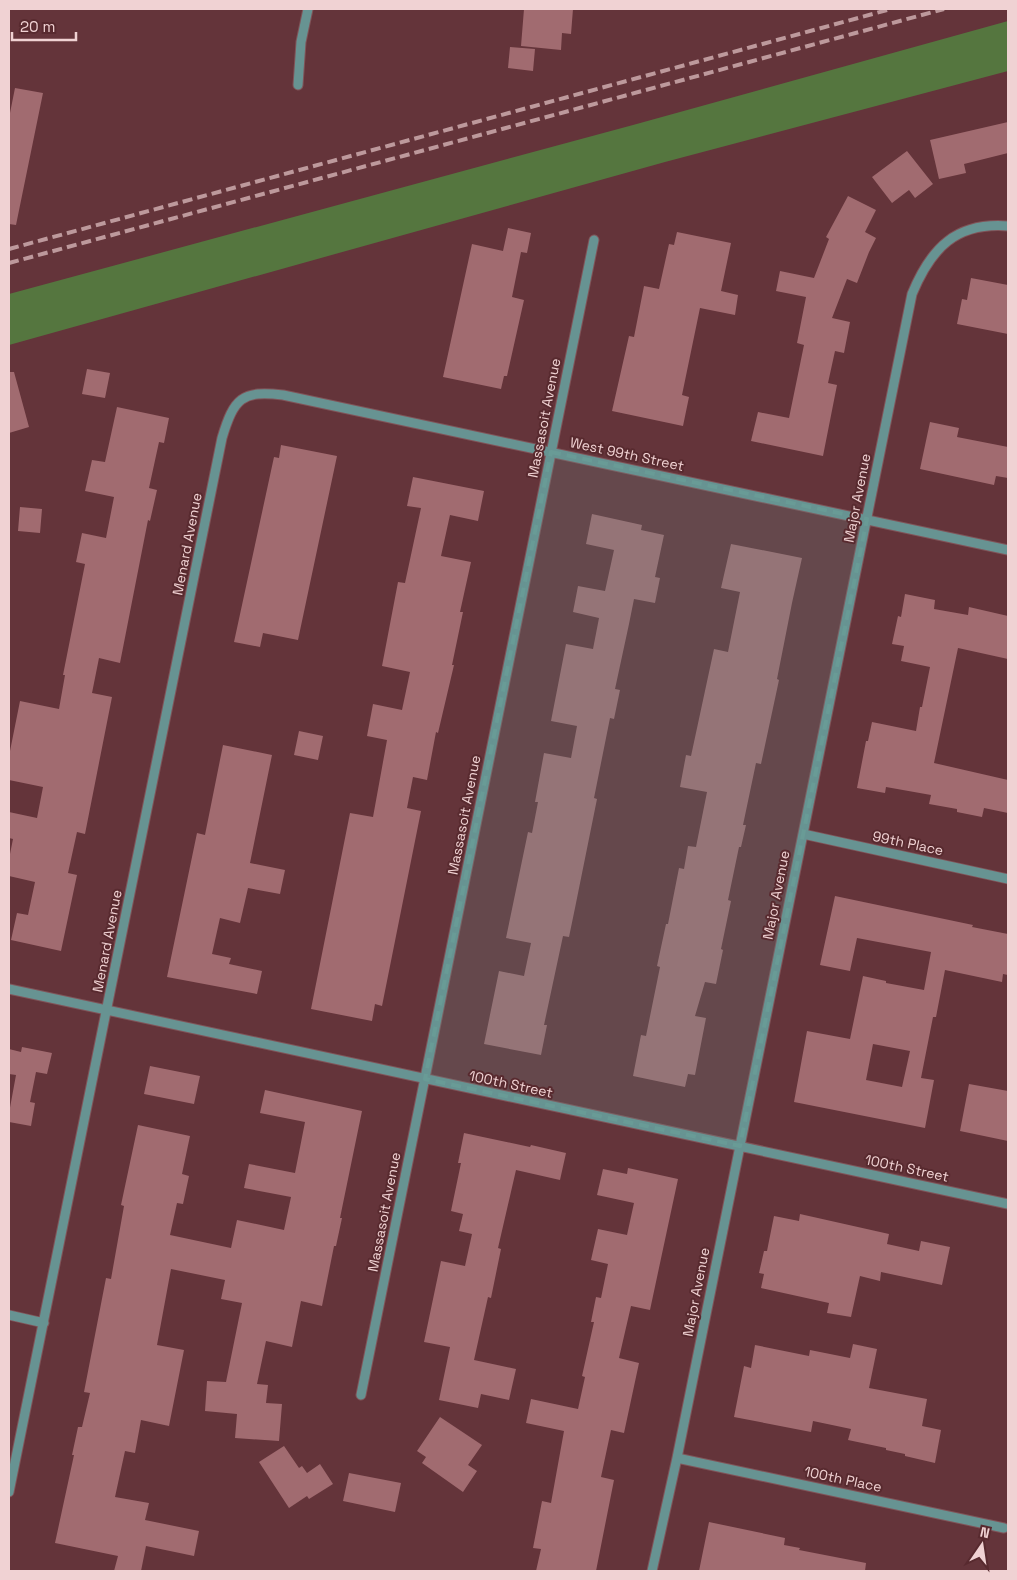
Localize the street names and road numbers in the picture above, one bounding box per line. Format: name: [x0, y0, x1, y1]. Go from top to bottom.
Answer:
street label: Massasoit Avenue: [524, 357, 564, 479]
street label: West 99th Street: [568, 433, 686, 475]
street label: Major Avenue: [840, 452, 874, 544]
street label: Menard Avenue: [168, 491, 206, 597]
street label: Massasoit Avenue: [444, 754, 484, 876]
street label: 99th Place: [871, 827, 945, 859]
street label: Major Avenue: [759, 849, 793, 941]
street label: Menard Avenue: [88, 888, 126, 994]
street label: 100th Street: [467, 1066, 555, 1102]
street label: 100th Street: [863, 1150, 951, 1186]
street label: Massasoit Avenue: [364, 1151, 404, 1273]
street label: Major Avenue: [679, 1246, 713, 1338]
street label: 100th Place: [803, 1462, 883, 1496]

